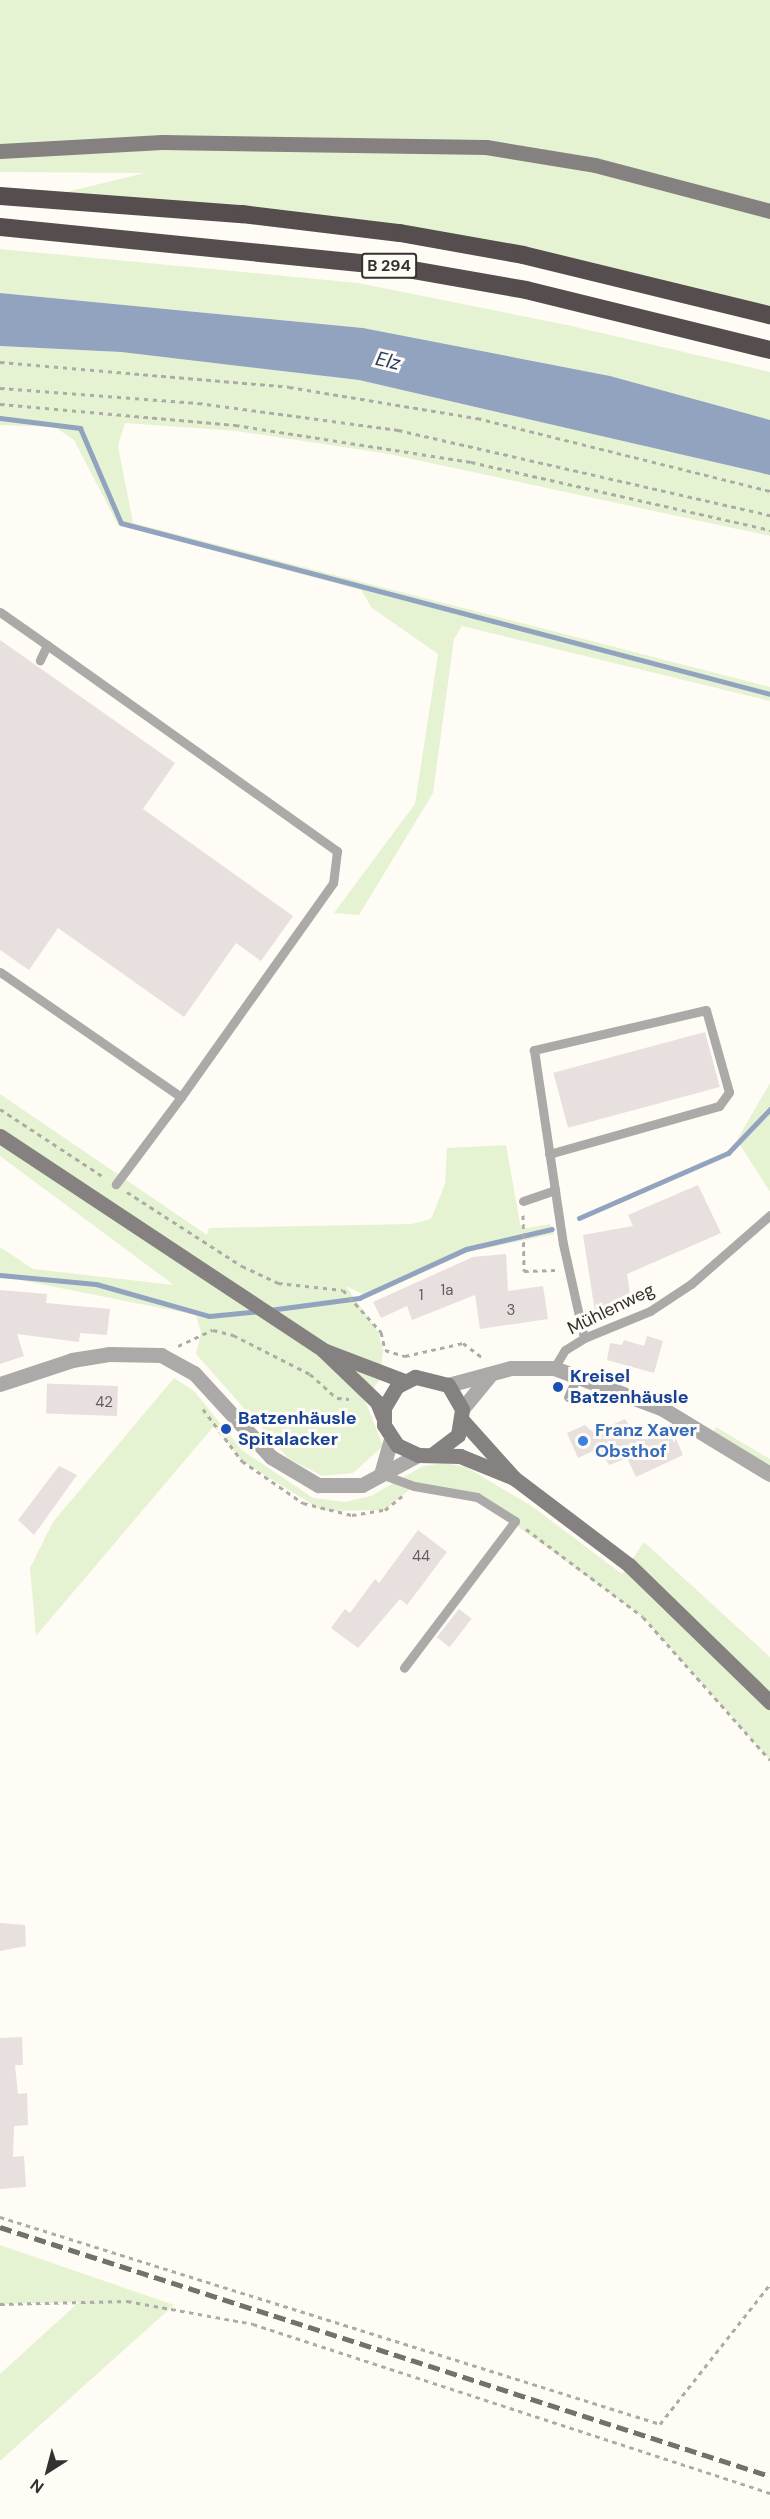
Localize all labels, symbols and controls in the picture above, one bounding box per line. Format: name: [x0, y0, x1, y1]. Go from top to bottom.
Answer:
road number: B 294: [360, 253, 418, 279]
water label: Elz: [373, 347, 403, 375]
street label: Mühlenweg: [564, 1279, 658, 1339]
house number: 1a: [441, 1282, 453, 1300]
house number: 1: [419, 1287, 423, 1305]
house number: 3: [507, 1302, 515, 1320]
place label: Kreisel Batzenhäusle: [570, 1366, 688, 1408]
marker: Kreisel Batzenhäusle: [551, 1380, 565, 1394]
house number: 42: [95, 1394, 113, 1412]
place label: Batzenhäusle Spitalacker: [238, 1408, 356, 1450]
place label: Franz Xaver Obsthof: [595, 1420, 697, 1462]
marker: Batzenhäusle Spitalacker: [219, 1422, 233, 1436]
marker: Franz Xaver Obsthof: [576, 1434, 590, 1448]
house number: 44: [412, 1548, 430, 1566]
north arrow: [18, 2441, 78, 2501]
text: N: [26, 2474, 48, 2498]

